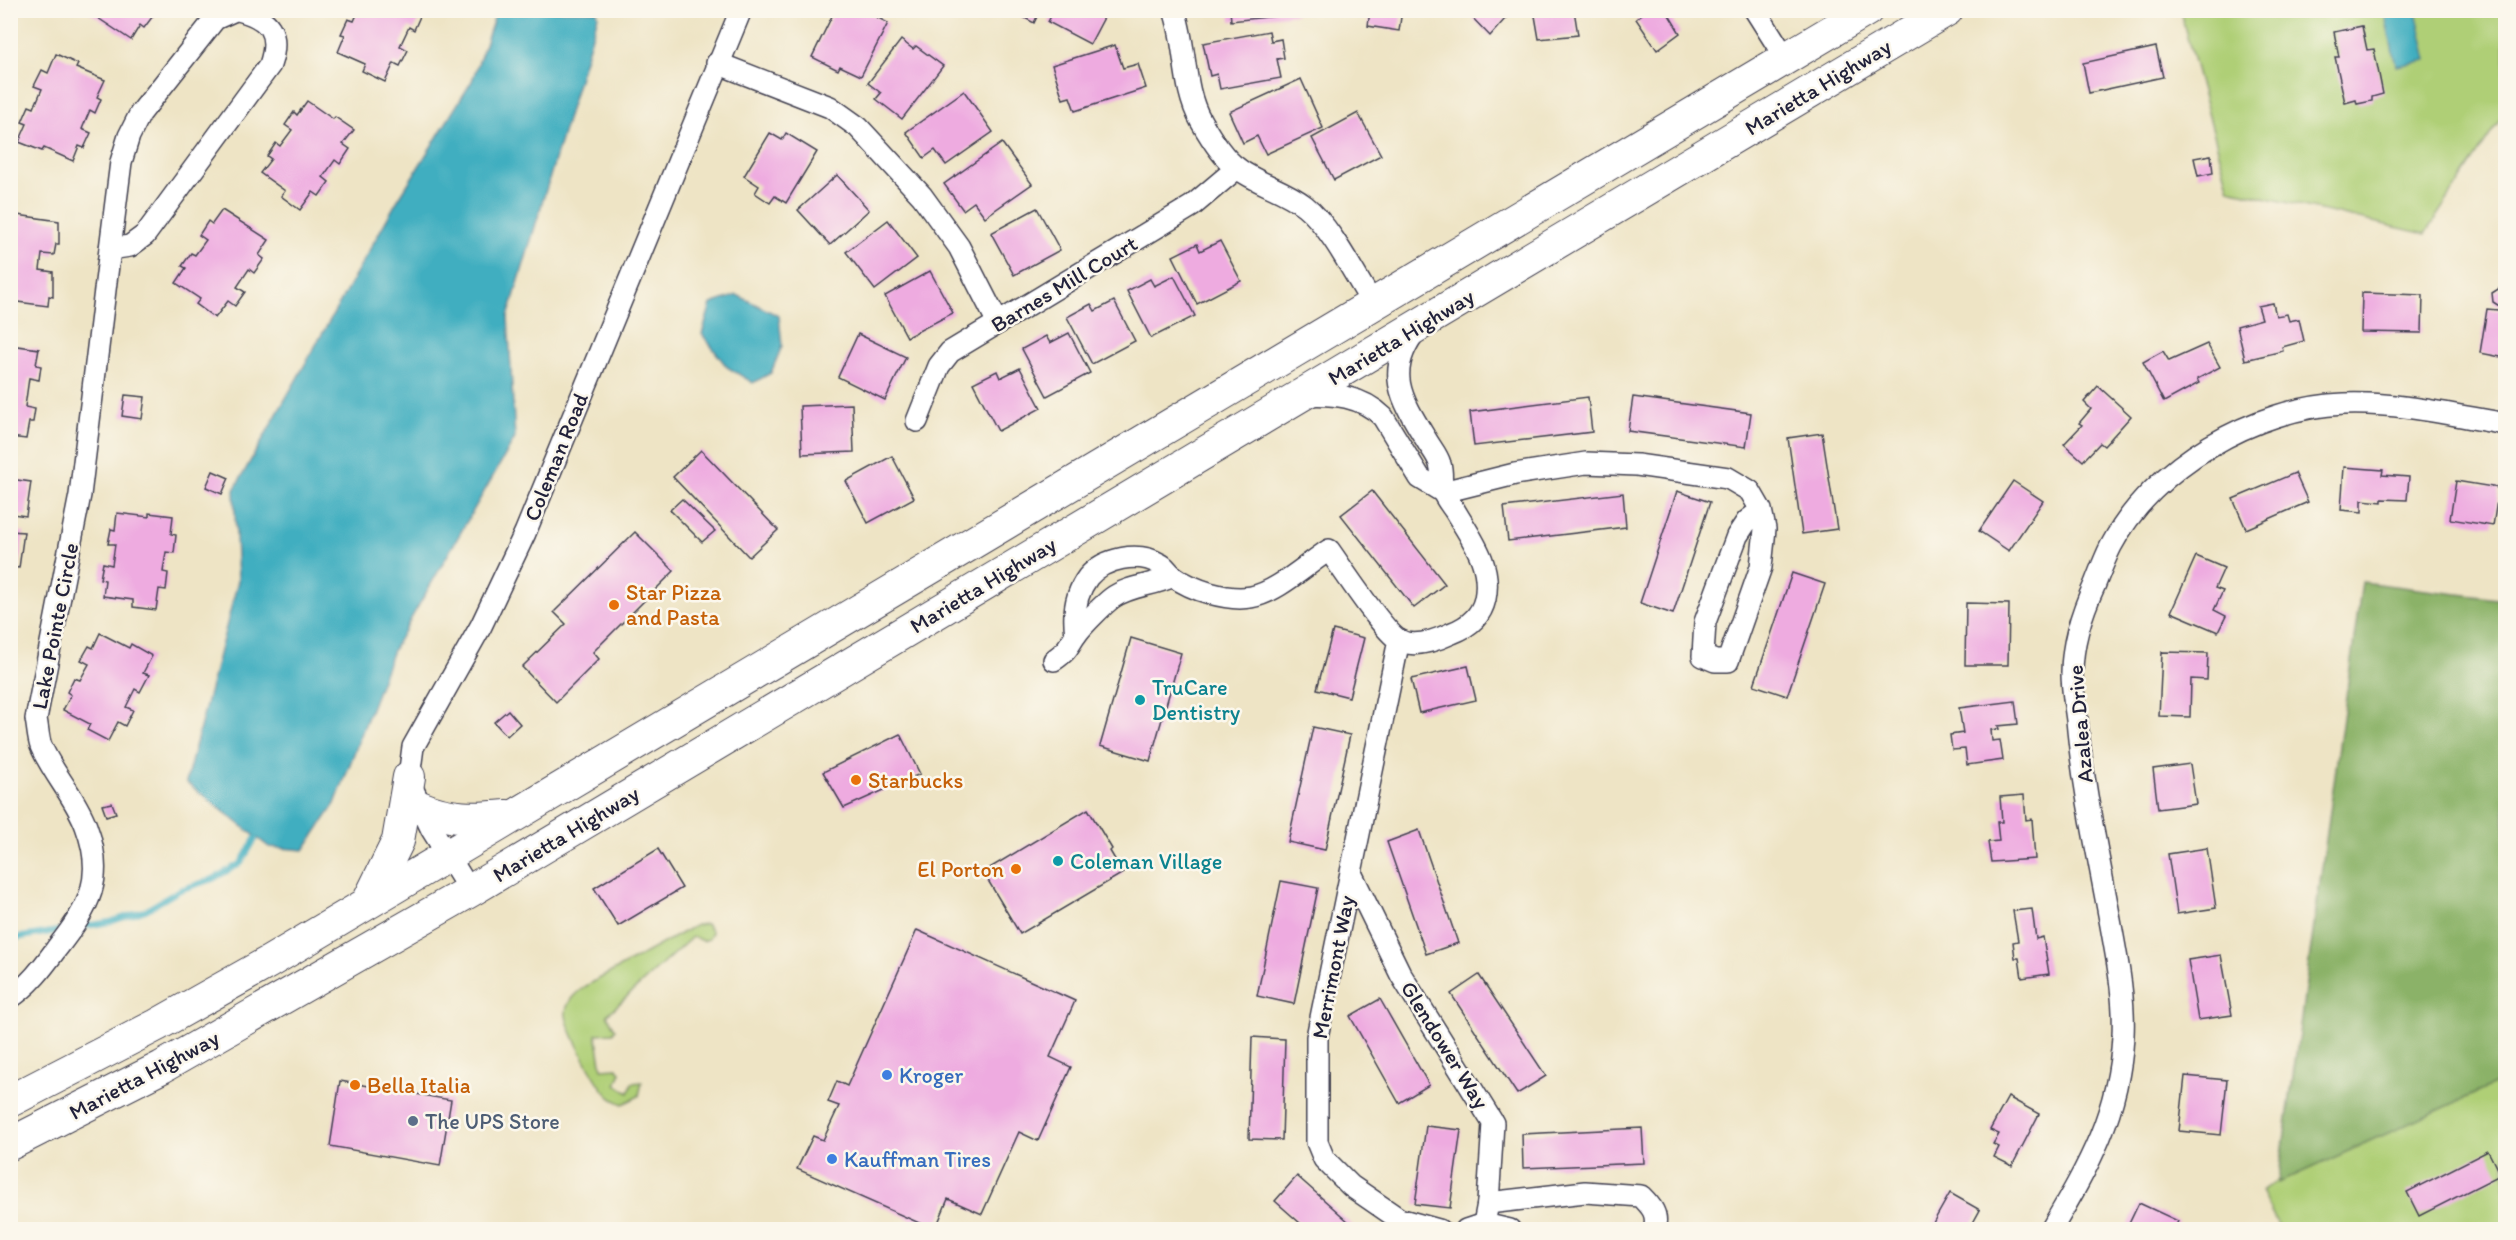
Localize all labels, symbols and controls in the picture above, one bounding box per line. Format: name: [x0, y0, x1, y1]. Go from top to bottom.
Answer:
street label: Marietta Highway: [1740, 32, 1897, 141]
street label: Barnes Mill Court: [986, 230, 1142, 338]
street label: Marietta Highway: [1323, 282, 1480, 391]
street label: Coleman Road: [518, 389, 594, 525]
street label: Marietta Highway: [905, 530, 1062, 639]
street label: Lake Pointe Circle: [26, 540, 84, 712]
place label: Star Pizza and Pasta: [626, 579, 722, 631]
marker: Star Pizza and Pasta: [607, 598, 621, 612]
street label: Azalea Drive: [2061, 664, 2099, 784]
place label: TruCare Dentistry: [1152, 674, 1241, 726]
marker: TruCare Dentistry: [1133, 693, 1147, 707]
place label: Starbucks: [868, 767, 963, 794]
marker: Starbucks: [849, 773, 863, 787]
street label: Marietta Highway: [488, 779, 645, 888]
place label: Coleman Village: [1070, 848, 1222, 875]
marker: Coleman Village: [1051, 854, 1065, 868]
place label: El Porton: [917, 856, 1005, 883]
marker: El Porton: [1009, 862, 1023, 876]
street label: Merrimont Way: [1306, 892, 1360, 1041]
street label: Glendower Way: [1395, 976, 1495, 1114]
street label: Marietta Highway: [64, 1024, 224, 1126]
place label: Kroger: [899, 1062, 963, 1089]
marker: Kroger: [880, 1068, 894, 1082]
place label: Bella Italia: [367, 1072, 471, 1099]
marker: Bella Italia: [348, 1078, 362, 1092]
place label: The UPS Store: [425, 1108, 560, 1135]
marker: The UPS Store: [406, 1114, 420, 1128]
place label: Kauffman Tires: [844, 1146, 991, 1173]
marker: Kauffman Tires: [825, 1152, 839, 1166]

